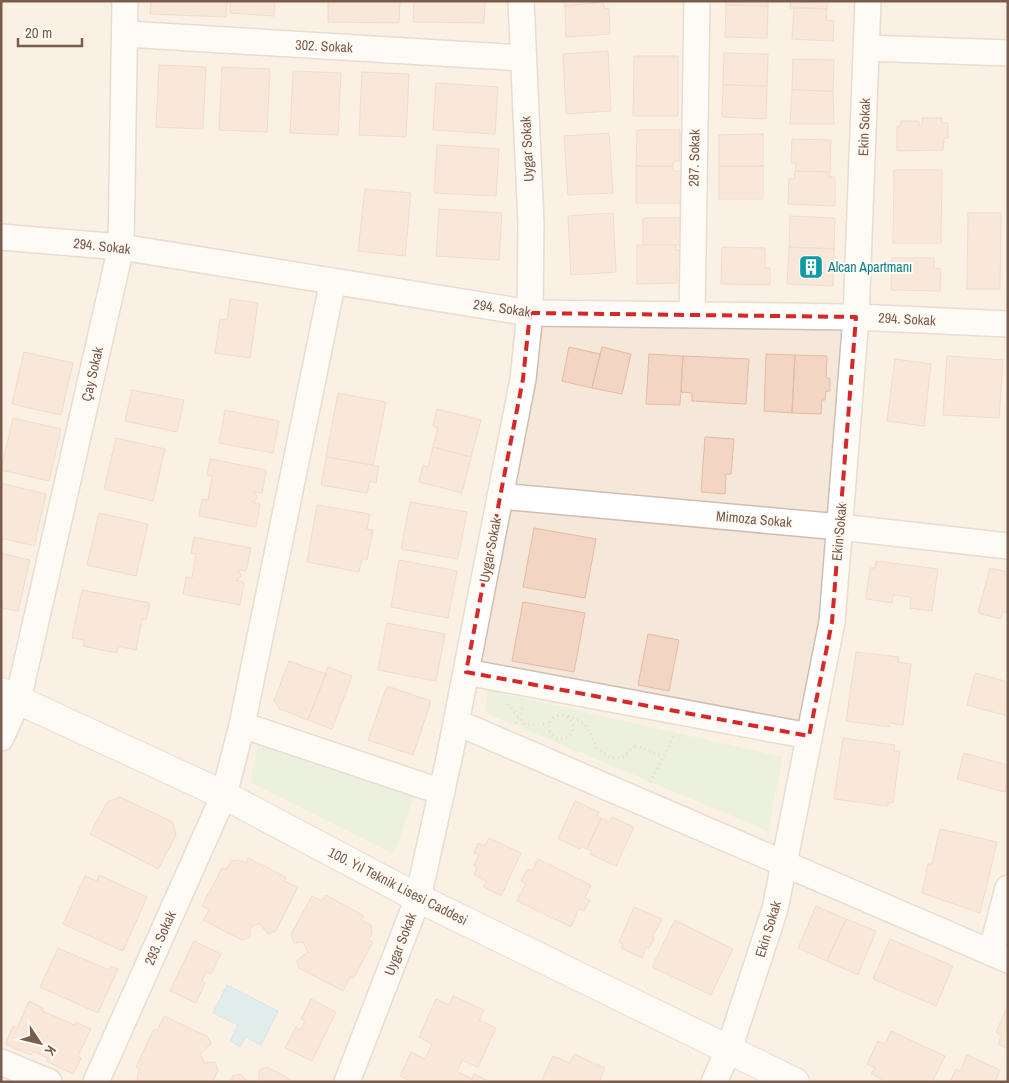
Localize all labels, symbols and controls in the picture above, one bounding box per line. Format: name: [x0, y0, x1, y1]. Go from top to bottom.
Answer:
scale bar: [18, 15, 81, 47]
text: 20 m: [25, 22, 52, 43]
street label: 302. Sokak: [295, 36, 353, 57]
street label: Ekin Sokak: [854, 97, 874, 156]
street label: Uygar Sokak: [516, 115, 538, 182]
street label: 287. Sokak: [685, 129, 704, 187]
street label: 294. Sokak: [72, 234, 132, 258]
building icon: Alcan Apartmanı: [798, 254, 824, 280]
place label: Alcan Apartmanı: [827, 258, 912, 276]
street label: 294. Sokak: [472, 295, 532, 321]
street label: 294. Sokak: [878, 309, 936, 330]
street label: Çay Sokak: [77, 345, 107, 403]
street label: Ekin Sokak: [828, 502, 851, 562]
street label: Mimoza Sokak: [715, 507, 793, 531]
street label: Uygar Sokak: [475, 516, 505, 584]
street label: 100. Yıl Teknik Lisesi Caddesi: [325, 843, 471, 929]
street label: Ekin Sokak: [751, 898, 785, 959]
street label: 293. Sokak: [140, 908, 180, 968]
street label: Uygar Sokak: [380, 910, 420, 978]
north arrow: [15, 1018, 65, 1068]
text: K: [40, 1042, 60, 1060]

